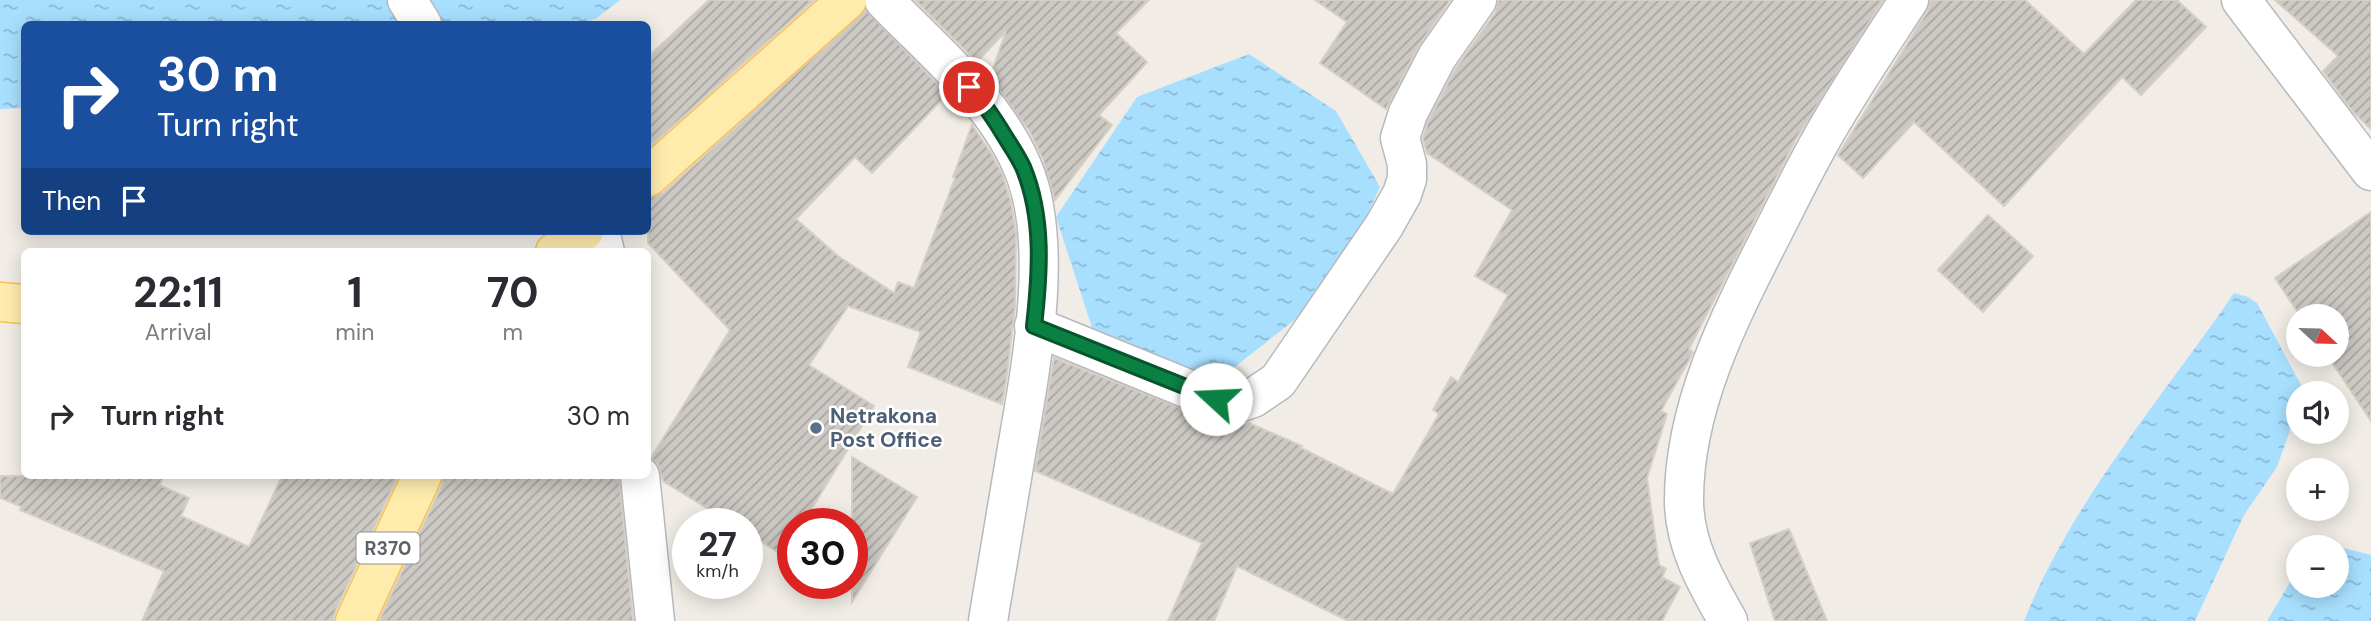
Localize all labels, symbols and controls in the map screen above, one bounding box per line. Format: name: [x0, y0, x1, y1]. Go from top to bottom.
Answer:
text: 30 m: [157, 42, 279, 106]
icon: right: [42, 49, 133, 140]
pin: [939, 57, 999, 117]
icon: arrive: [950, 68, 988, 106]
text: Turn right: [157, 104, 299, 146]
icon: arrive: [115, 182, 153, 220]
text: Then: [42, 184, 101, 218]
text: 22:11: [133, 265, 223, 320]
text: 1: [347, 265, 363, 320]
text: 70: [487, 265, 539, 320]
north arrow: [2286, 304, 2348, 368]
map controls: [2286, 304, 2349, 598]
text: Arrival: [145, 317, 212, 347]
text: min: [335, 317, 375, 347]
text: m: [502, 317, 523, 347]
position arrow: [1179, 362, 1253, 436]
button: sound: [2286, 381, 2349, 444]
icon: right: [42, 397, 80, 435]
text: Turn right: [101, 399, 225, 433]
text: 30 m: [567, 399, 630, 433]
place label: Netrakona Post Office: [830, 402, 943, 454]
marker: Netrakona Post Office: [808, 420, 824, 436]
button: +: [2286, 458, 2349, 521]
speed limit sign: 30: [777, 508, 868, 599]
text: 27: [698, 521, 737, 567]
road number: R370: [356, 533, 420, 564]
button: −: [2286, 535, 2349, 598]
text: km/h: [696, 559, 739, 583]

